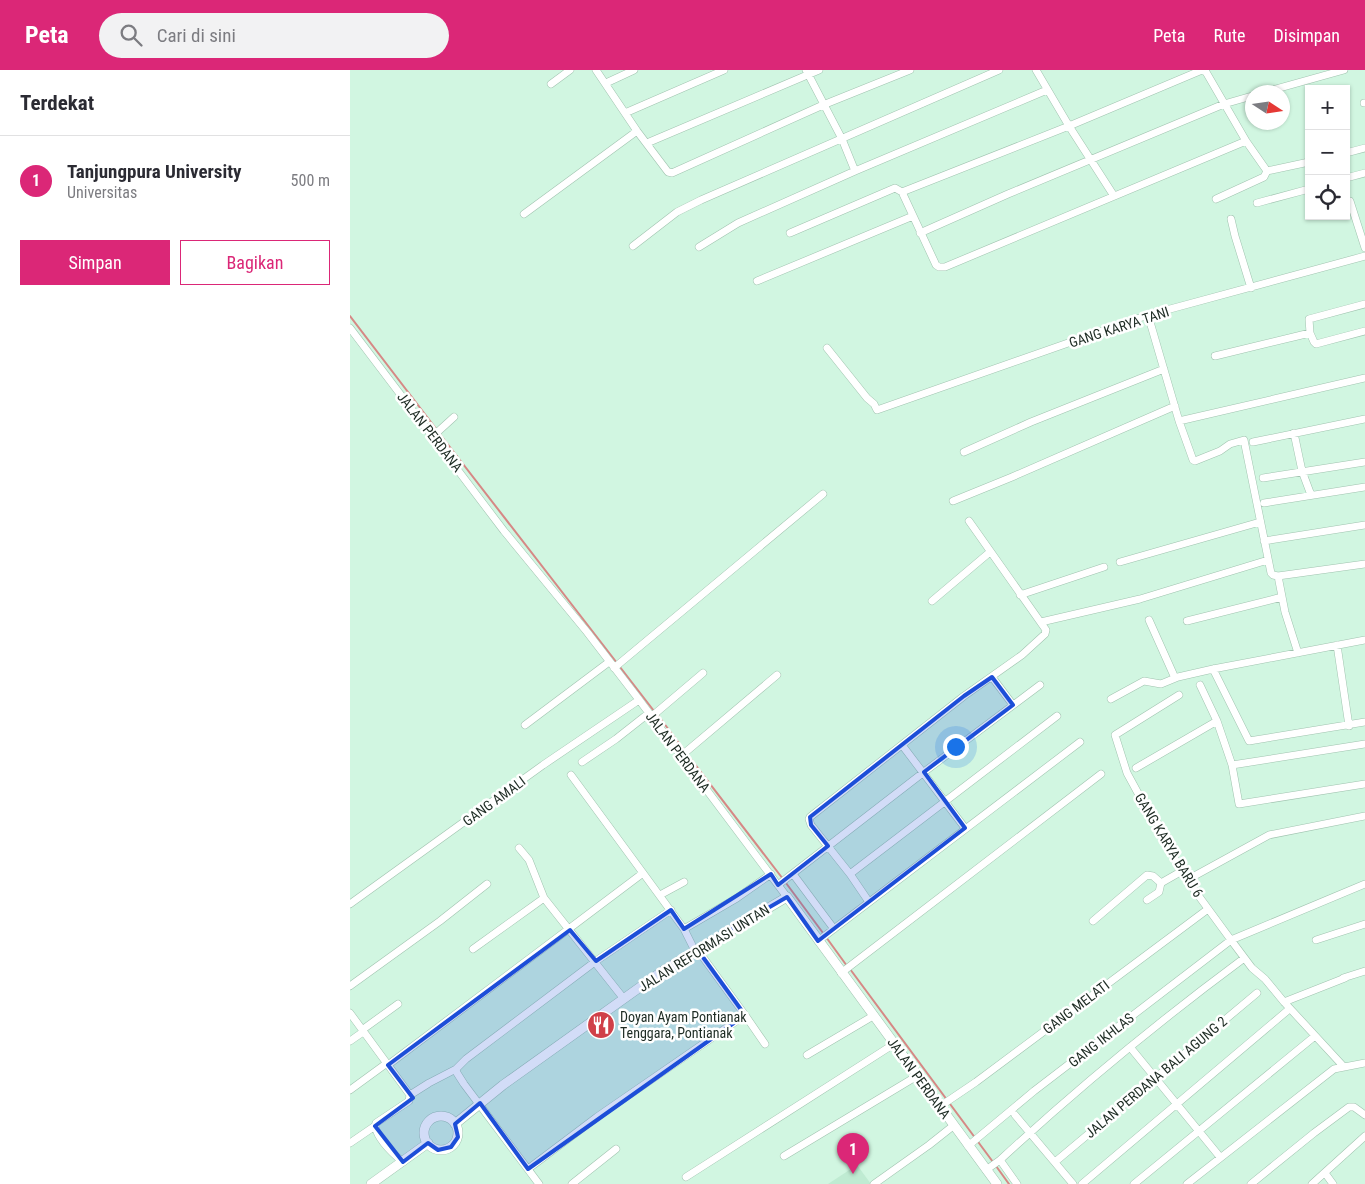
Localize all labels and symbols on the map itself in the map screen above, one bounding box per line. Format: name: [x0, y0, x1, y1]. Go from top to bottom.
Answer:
north arrow: [1245, 85, 1290, 130]
street label: GANG KARYA TANI: [1067, 303, 1171, 351]
street label: JALAN PERDANA: [394, 389, 466, 475]
street label: JALAN PERDANA: [643, 709, 713, 795]
your location: [943, 734, 969, 760]
street label: GANG AMALI: [460, 773, 528, 829]
street label: GANG KARYA BARU 6: [1132, 790, 1206, 900]
street label: JALAN REFORMASI UNTAN: [636, 901, 772, 995]
street label: GANG MELATI: [1040, 977, 1112, 1037]
place label: Doyan Ayam Pontianak Tenggara, Pontianak: [620, 1009, 747, 1041]
restaurant icon: Doyan Ayam Pontianak Tenggara, Pontianak: [586, 1010, 616, 1040]
street label: GANG IKHLAS: [1065, 1010, 1137, 1070]
street label: JALAN PERDANA BALI AGUNG 2: [1082, 1013, 1230, 1141]
street label: JALAN PERDANA: [884, 1034, 954, 1122]
pin: 1: [837, 1133, 869, 1174]

